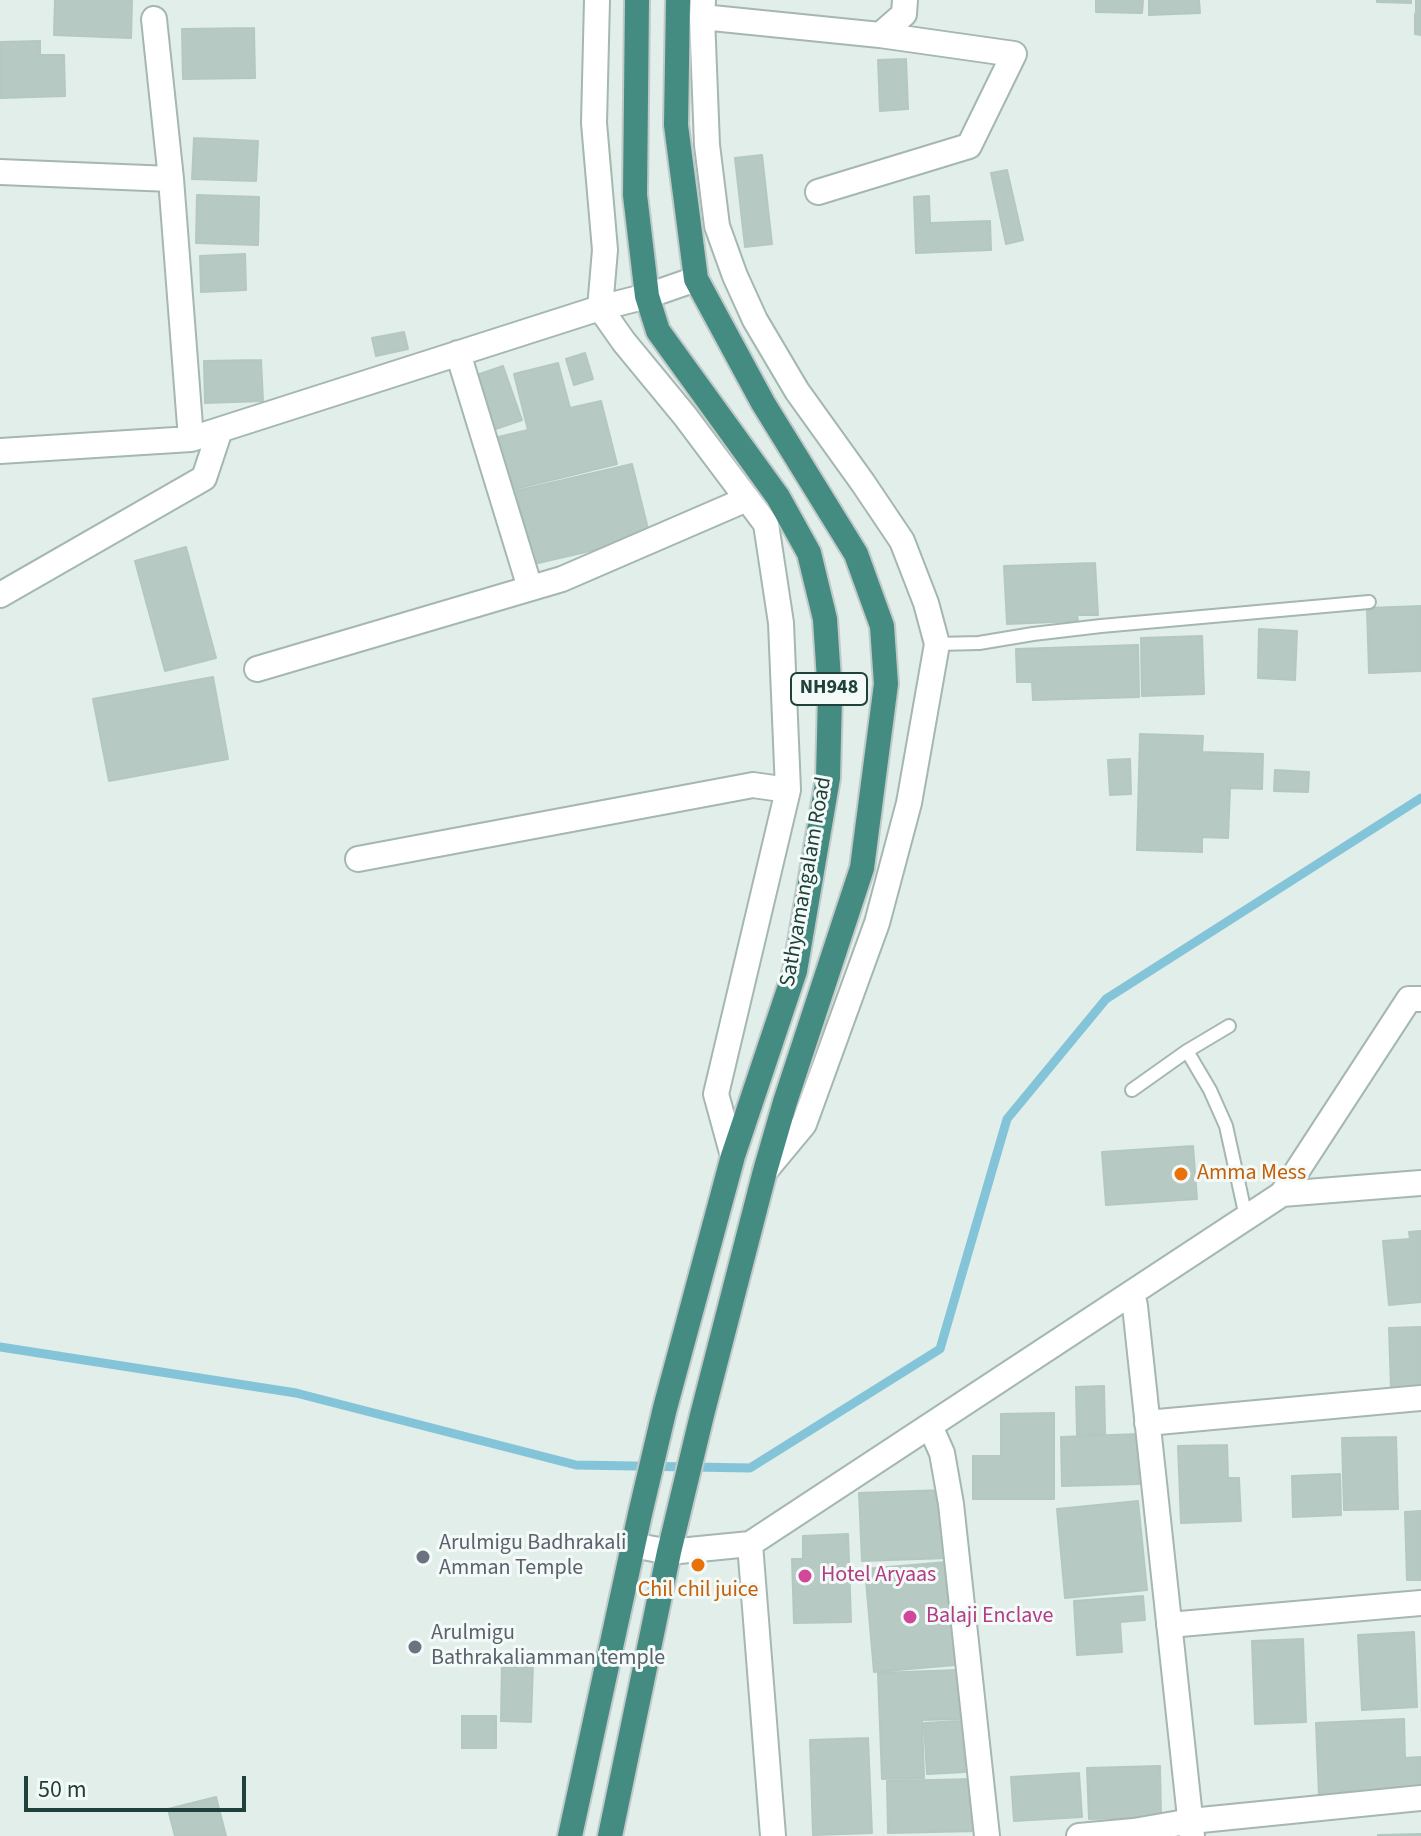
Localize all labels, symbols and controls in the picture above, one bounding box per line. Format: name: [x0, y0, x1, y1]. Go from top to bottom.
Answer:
road number: NH948: [791, 673, 867, 705]
street label: Sathyamangalam Road: [776, 775, 838, 989]
place label: Amma Mess: [1197, 1161, 1306, 1187]
marker: Amma Mess: [1172, 1165, 1190, 1183]
place label: Arulmigu Badhrakali Amman Temple: [439, 1531, 626, 1582]
marker: Arulmigu Badhrakali Amman Temple: [414, 1548, 432, 1566]
marker: Chil chil juice: [689, 1556, 707, 1574]
place label: Hotel Aryaas: [821, 1563, 936, 1589]
marker: Hotel Aryaas: [796, 1567, 814, 1585]
place label: Chil chil juice: [638, 1578, 758, 1604]
place label: Balaji Enclave: [926, 1604, 1053, 1630]
marker: Balaji Enclave: [901, 1608, 919, 1626]
place label: Arulmigu Bathrakaliamman temple: [431, 1621, 665, 1672]
marker: Arulmigu Bathrakaliamman temple: [406, 1638, 424, 1656]
scale bar: [28, 1760, 250, 1810]
text: 50 m: [38, 1772, 87, 1807]

